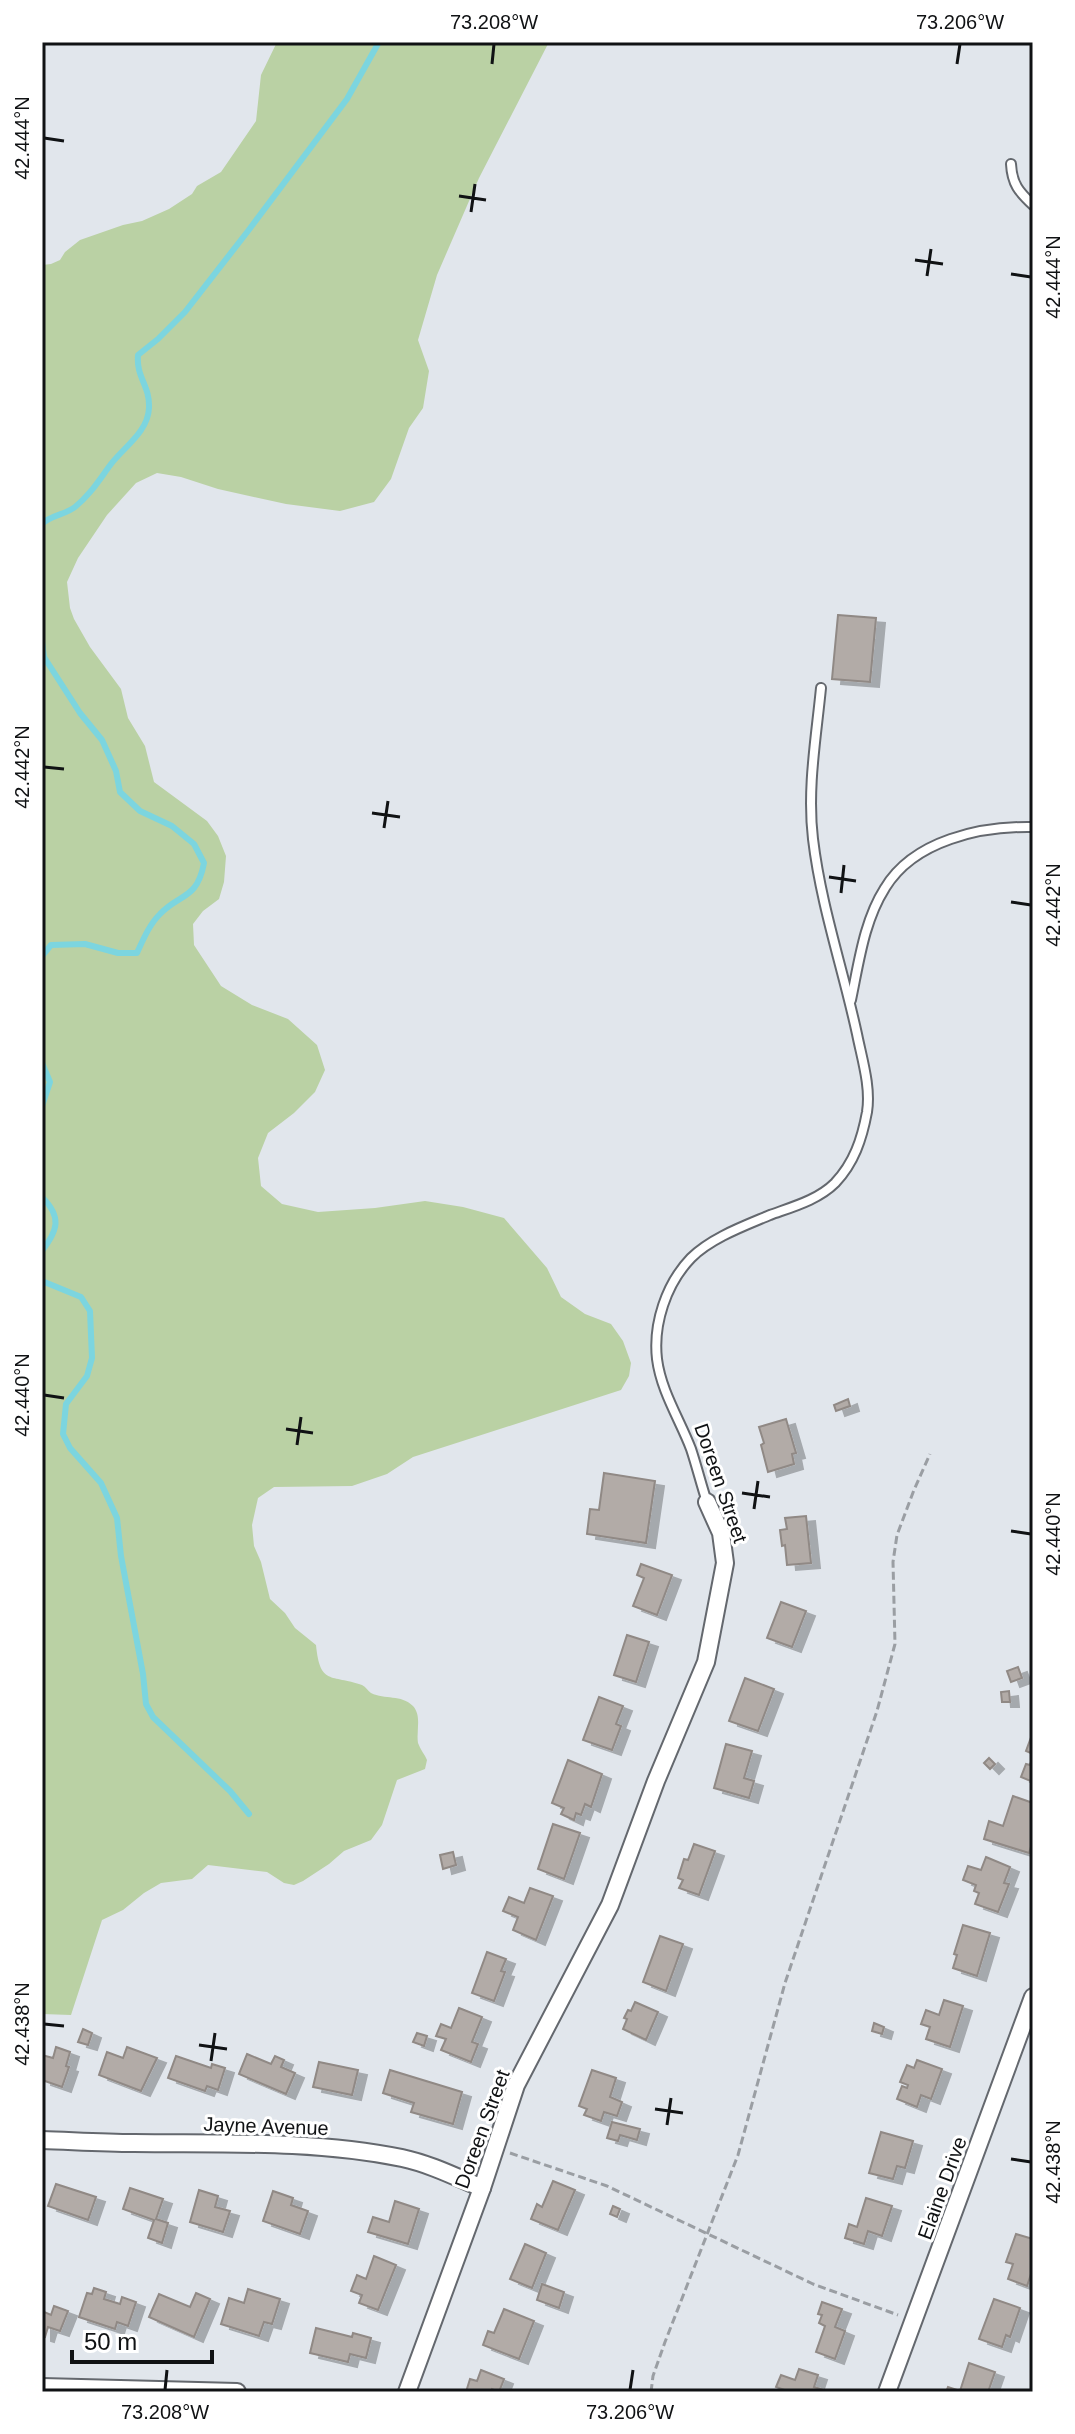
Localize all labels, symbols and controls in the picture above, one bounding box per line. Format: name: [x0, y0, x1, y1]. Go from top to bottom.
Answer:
text: 73.208°W: [450, 11, 538, 33]
text: 73.206°W: [916, 11, 1004, 33]
text: 42.444°N: [11, 96, 33, 180]
text: 42.444°N: [1042, 235, 1064, 319]
text: 42.442°N: [11, 725, 33, 809]
text: 42.442°N: [1042, 863, 1064, 947]
text: 42.440°N: [11, 1353, 33, 1437]
street label: Doreen Street: [690, 1421, 752, 1546]
text: 42.440°N: [1042, 1492, 1064, 1576]
text: 42.438°N: [11, 1982, 33, 2066]
street label: Doreen Street: [450, 2066, 514, 2191]
street label: Jayne Avenue: [203, 2113, 329, 2139]
text: 42.438°N: [1042, 2120, 1064, 2204]
street label: Elaine Drive: [913, 2134, 971, 2242]
scale bar: [72, 2314, 212, 2364]
text: 50 m: [84, 2328, 137, 2355]
text: 73.208°W: [121, 2401, 209, 2423]
text: 73.206°W: [586, 2401, 674, 2423]

